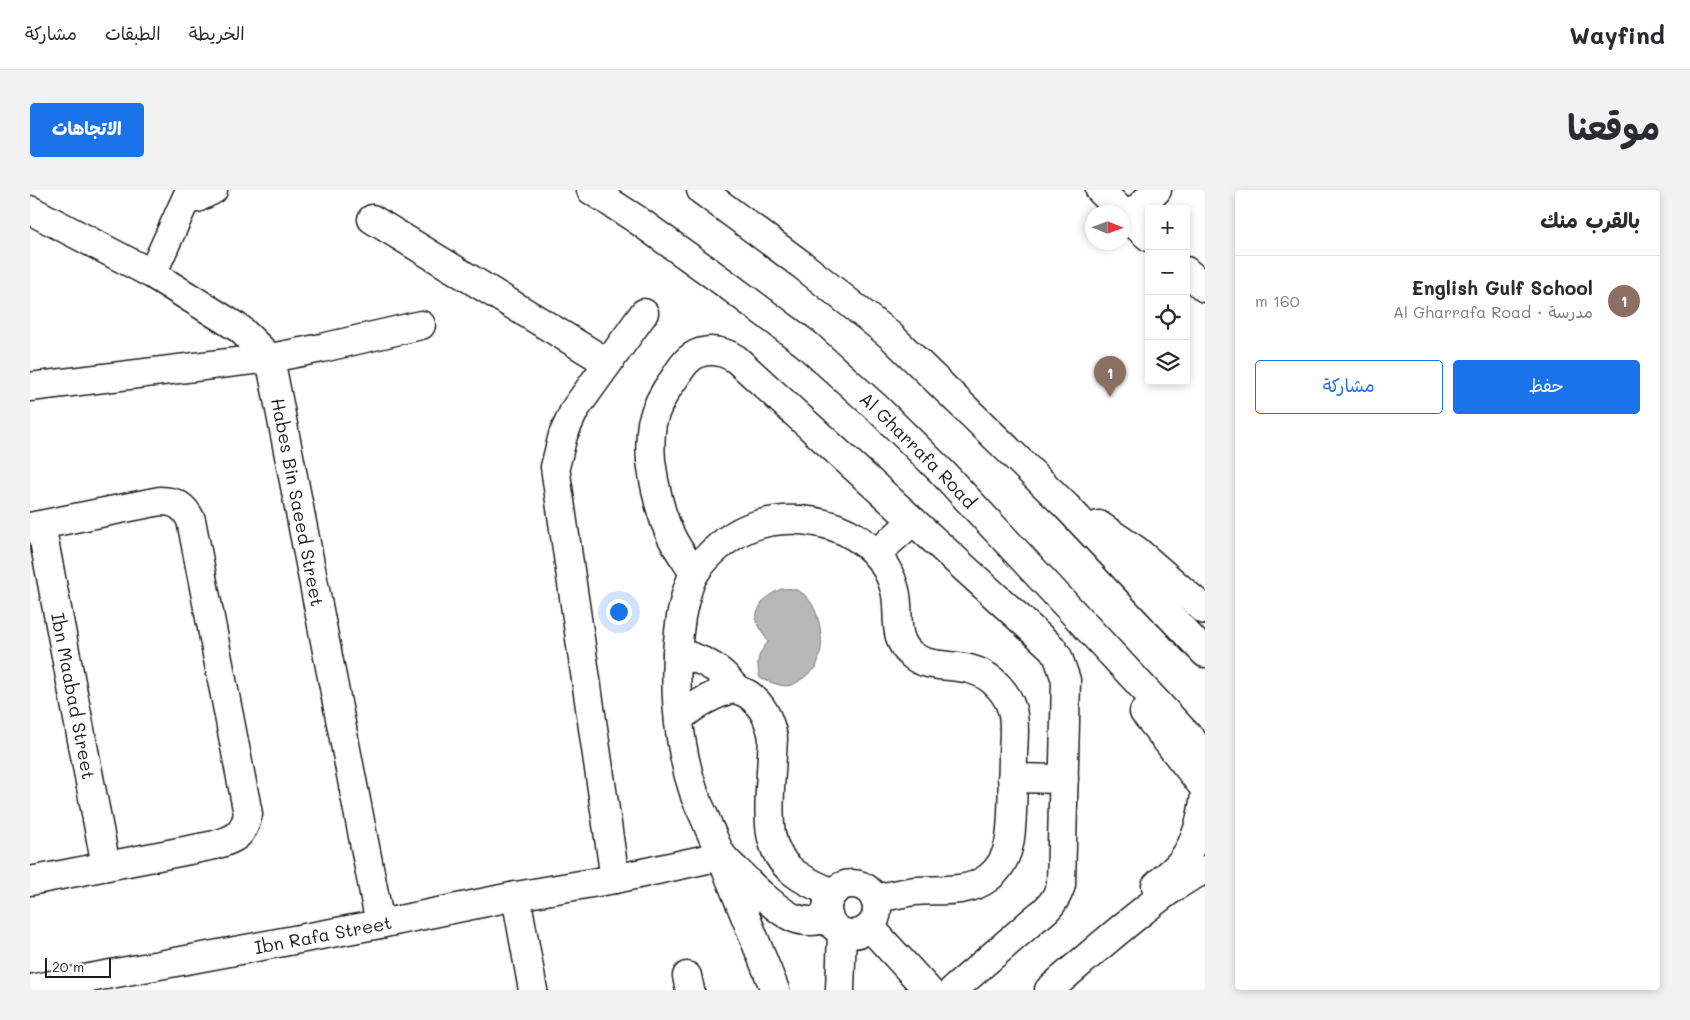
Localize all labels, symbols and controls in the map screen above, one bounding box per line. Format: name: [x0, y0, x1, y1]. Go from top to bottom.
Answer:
text: Wayfind: [1569, 19, 1665, 50]
text: مشاركة: [25, 21, 77, 45]
text: الطبقات: [105, 21, 161, 45]
text: الخريطة: [189, 21, 245, 45]
button: الاتجاهات: [30, 103, 144, 157]
text: موقعنا: [1567, 103, 1660, 149]
north arrow: [1085, 205, 1130, 250]
map controls: [1145, 205, 1190, 385]
button: +: [1145, 205, 1190, 250]
text: بالقرب منك: [1540, 206, 1640, 233]
button: −: [1145, 250, 1190, 295]
text: English Gulf School: [1411, 275, 1593, 300]
text: 160 m: [1255, 290, 1300, 311]
text: 1: [1620, 290, 1628, 311]
button: locate: [1145, 295, 1190, 340]
text: مدرسة · Al Gharrafa Road: [1393, 301, 1593, 322]
button: layers: [1145, 340, 1190, 385]
pin: 1: [1094, 356, 1126, 397]
button: مشاركة: [1255, 360, 1443, 414]
button: حفظ: [1453, 360, 1640, 414]
street label: Al Gharrafa Road: [855, 386, 982, 513]
street label: Habes Bin Saeed Street: [266, 396, 330, 608]
your location: [606, 599, 632, 625]
street label: Ibn Maabad Street: [46, 611, 101, 781]
street label: Ibn Rafa Street: [252, 910, 394, 959]
scale bar: [45, 955, 111, 978]
text: 20 m: [52, 957, 84, 976]

